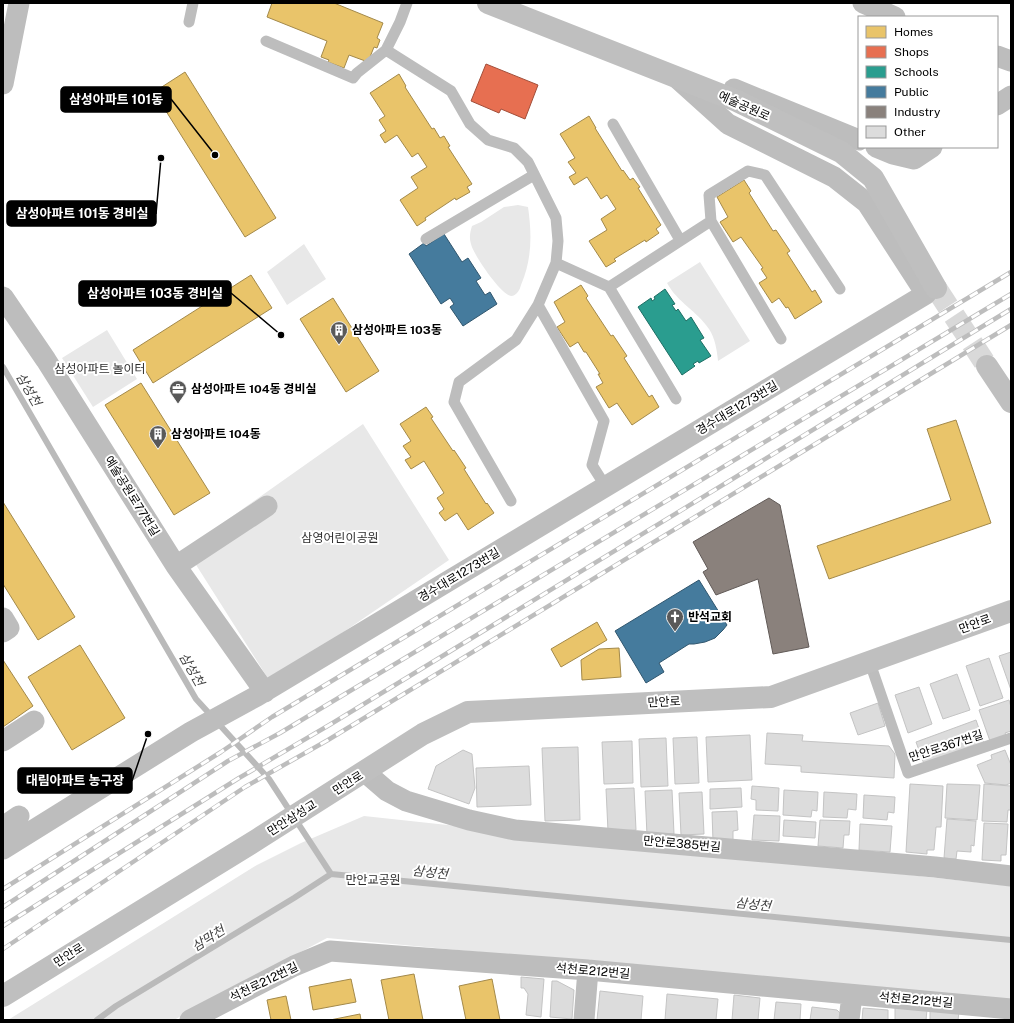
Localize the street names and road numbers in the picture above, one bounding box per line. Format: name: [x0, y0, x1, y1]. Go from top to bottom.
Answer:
street label: 예술공원로: [716, 88, 772, 124]
street label: 경수대로1273번길: [694, 378, 780, 438]
street label: 예술공원로77번길: [102, 453, 162, 539]
street label: 경수대로1273번길: [416, 545, 502, 605]
street label: 만안로: [957, 612, 993, 636]
street label: 만안로: [647, 694, 681, 710]
street label: 만안로367번길: [907, 727, 985, 765]
street label: 만안로: [330, 768, 366, 798]
street label: 만안삼성교: [265, 797, 319, 839]
street label: 만안로385번길: [642, 834, 722, 854]
street label: 만안로: [51, 940, 87, 970]
street label: 석천로212번길: [228, 959, 300, 1005]
street label: 석천로212번길: [555, 961, 631, 981]
street label: 석천로212번길: [878, 990, 954, 1010]

